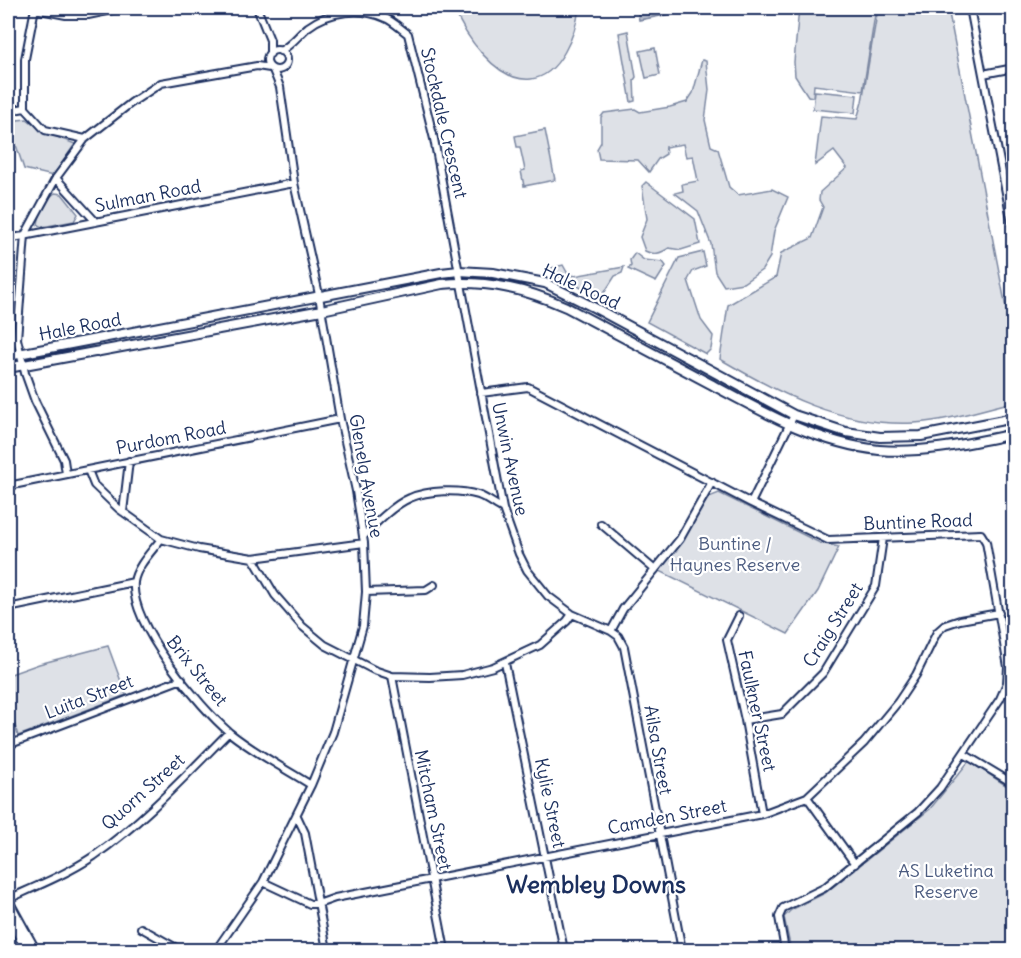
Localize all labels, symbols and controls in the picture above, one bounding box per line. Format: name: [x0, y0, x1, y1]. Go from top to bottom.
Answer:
street label: Stockdale Crescent: [416, 45, 473, 201]
street label: Sulman Road: [93, 174, 203, 217]
street label: Hale Road: [539, 258, 624, 315]
street label: Hale Road: [37, 307, 123, 346]
street label: Unwin Avenue: [487, 400, 534, 518]
street label: Glenelg Avenue: [344, 412, 389, 540]
street label: Purdom Road: [114, 416, 228, 459]
street label: Buntine Road: [863, 508, 973, 535]
park label: Buntine / Haynes Reserve: [670, 532, 800, 576]
street label: Craig Street: [798, 578, 868, 671]
street label: Brix Street: [162, 631, 233, 711]
street label: Faulkner Street: [733, 648, 782, 773]
street label: Luita Street: [41, 669, 136, 724]
street label: Ailsa Street: [639, 703, 678, 796]
street label: Quorn Street: [96, 748, 189, 835]
street label: Mitcham Street: [409, 748, 457, 872]
street label: Kylie Street: [530, 756, 571, 850]
street label: Camden Street: [605, 794, 728, 839]
park label: AS Luketina Reserve: [898, 859, 994, 903]
district label: Wembley Downs: [506, 869, 686, 899]

